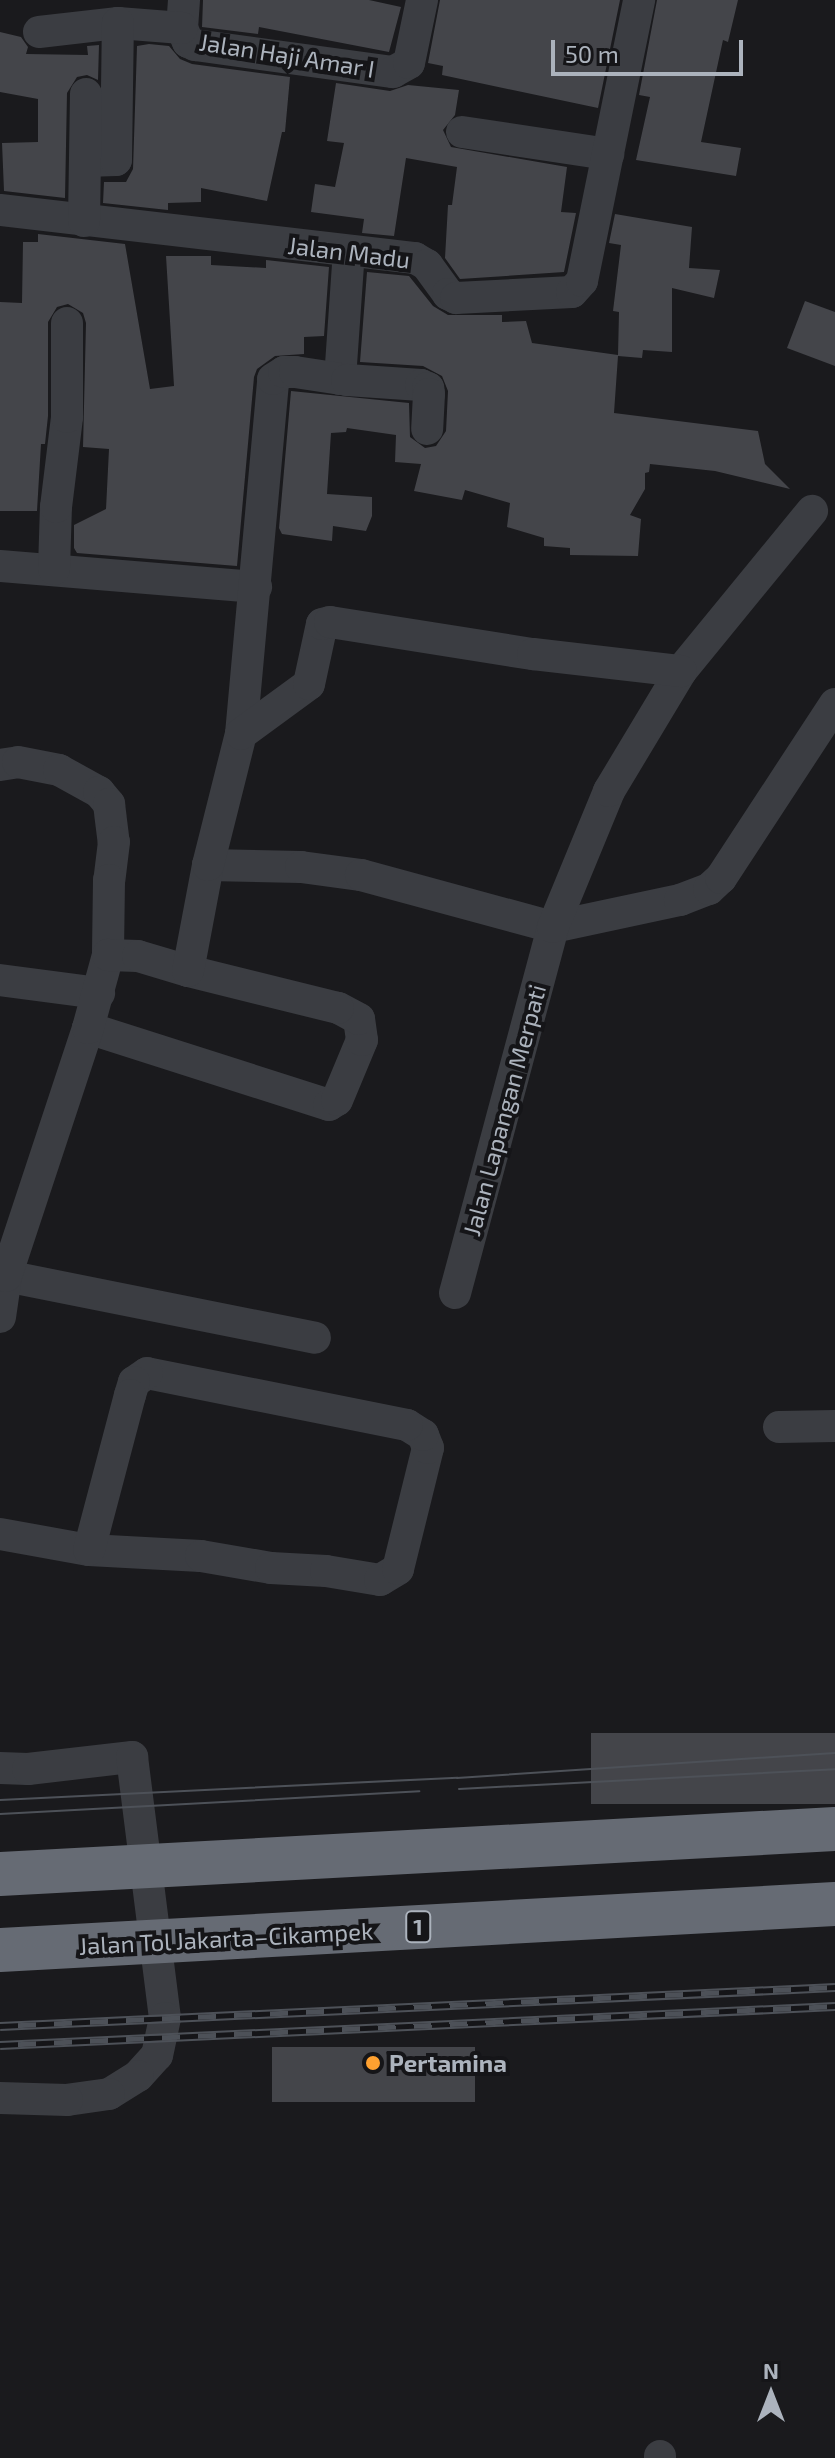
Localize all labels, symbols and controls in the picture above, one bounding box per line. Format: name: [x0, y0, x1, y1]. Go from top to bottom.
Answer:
scale bar: [555, 24, 747, 74]
street label: Jalan Haji Amar I: [197, 27, 377, 83]
text: 50 m: [565, 39, 619, 68]
street label: Jalan Madu: [286, 230, 412, 274]
street label: Jalan Lapangan Merpati: [457, 981, 551, 1239]
road number: 1: [404, 1909, 432, 1945]
street label: Jalan Tol Jakarta–Cikampek: [77, 1916, 375, 1960]
place label: Pertamina: [389, 2049, 507, 2077]
marker: Pertamina: [364, 2054, 382, 2072]
north arrow: [731, 2354, 811, 2434]
text: N: [763, 2357, 779, 2383]

